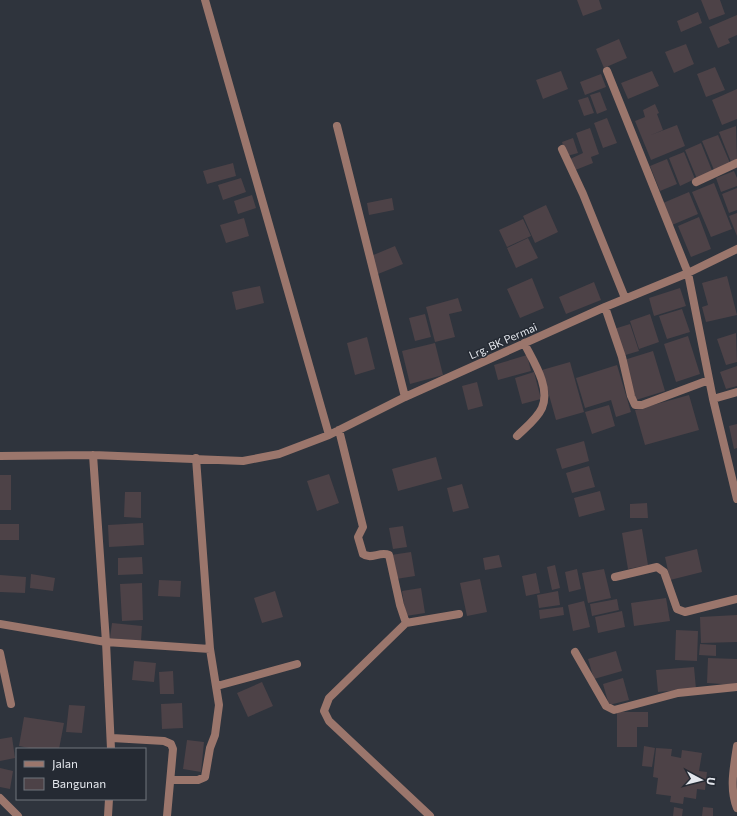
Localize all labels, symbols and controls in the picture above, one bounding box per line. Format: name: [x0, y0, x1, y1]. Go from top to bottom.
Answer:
street label: Lrg. BK Permai: [467, 320, 539, 361]
legend: [16, 748, 146, 800]
text: Jalan: [52, 756, 78, 771]
north arrow: [681, 760, 721, 800]
text: Bangunan: [52, 776, 106, 790]
text: U: [704, 777, 718, 786]

